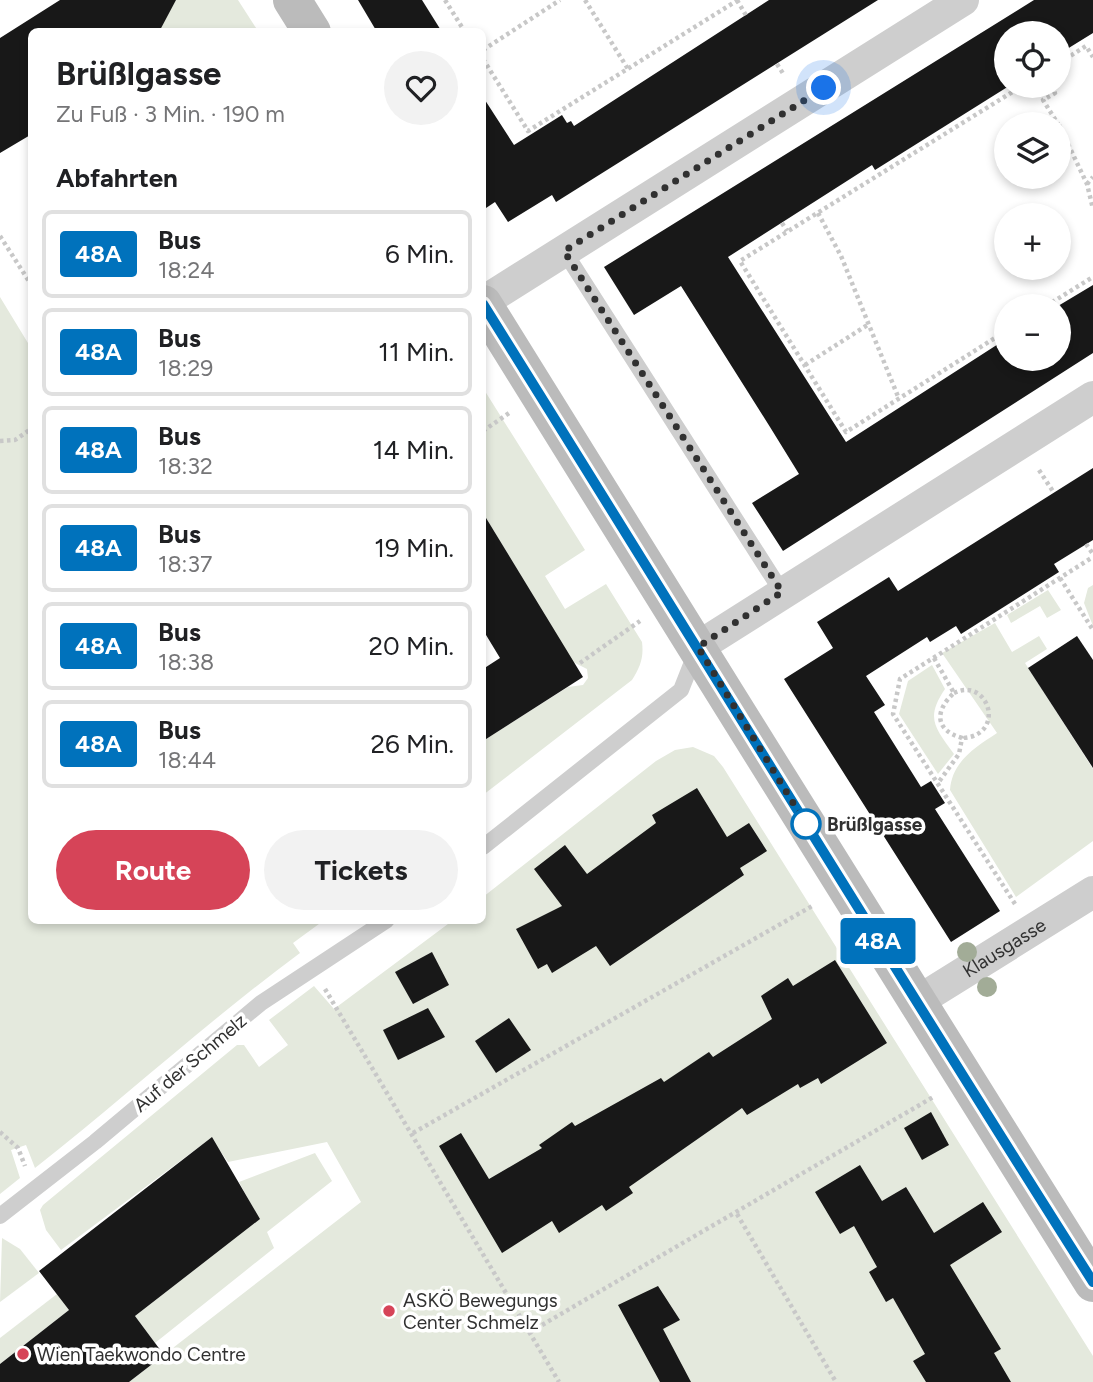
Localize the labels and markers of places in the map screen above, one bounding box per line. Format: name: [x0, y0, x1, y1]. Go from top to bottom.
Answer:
marker: Brüßlgasse: [791, 809, 821, 839]
place label: Brüßlgasse: [827, 813, 923, 836]
place label: ASKÖ Bewegungs Center Schmelz: [403, 1289, 558, 1334]
marker: ASKÖ Bewegungs Center Schmelz: [381, 1303, 397, 1319]
place label: Wien Taekwondo Centre: [37, 1343, 246, 1366]
marker: Wien Taekwondo Centre: [15, 1346, 31, 1362]

